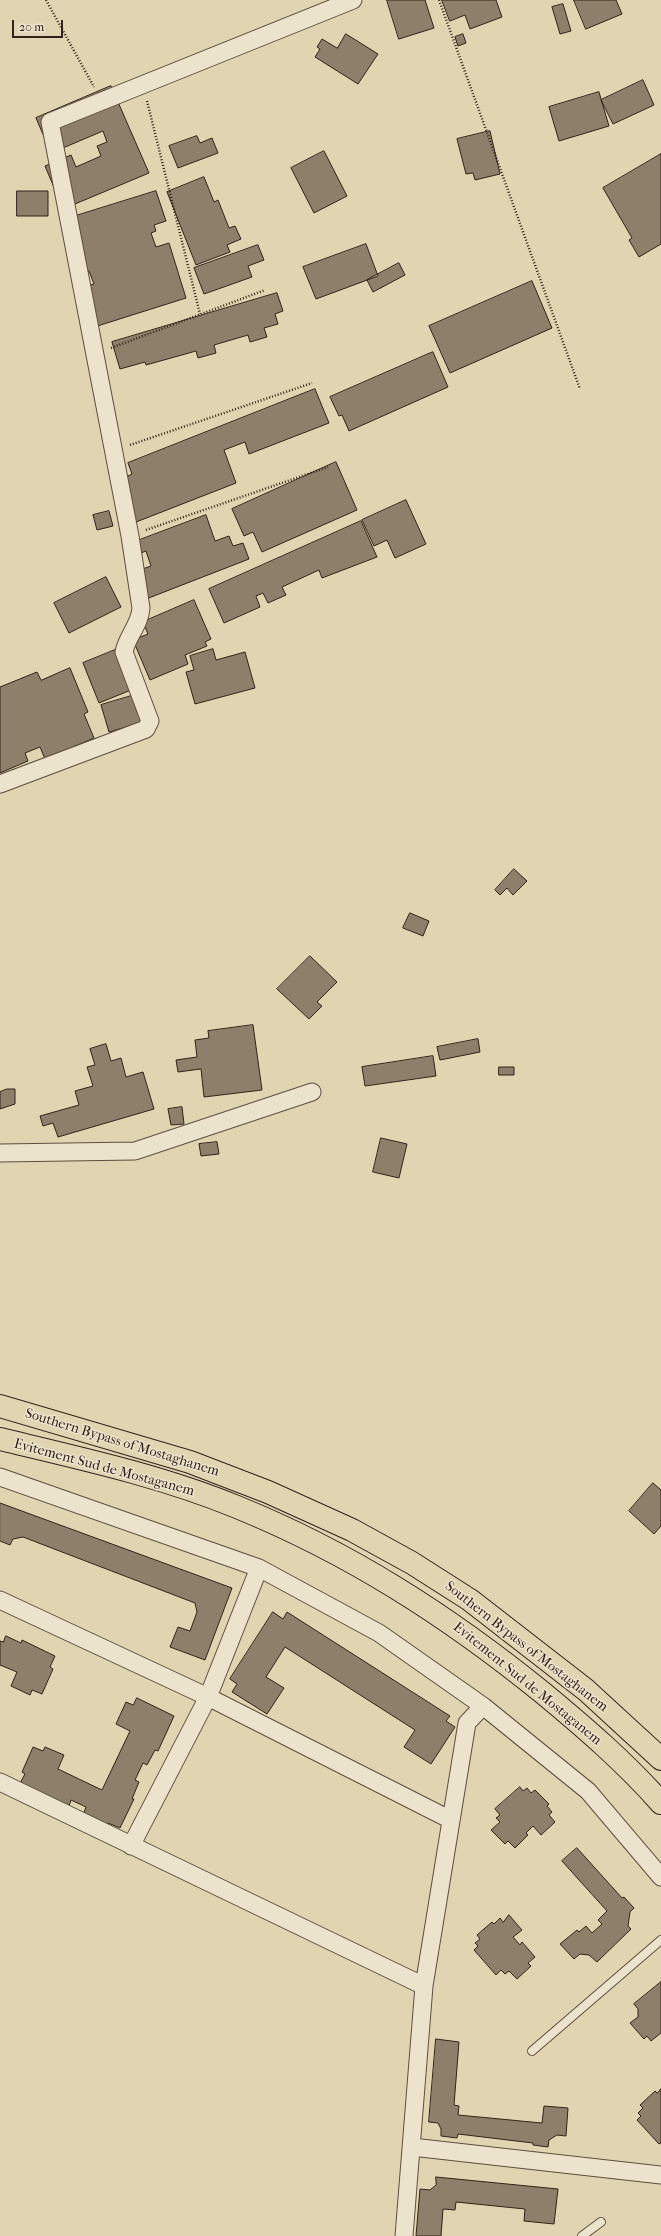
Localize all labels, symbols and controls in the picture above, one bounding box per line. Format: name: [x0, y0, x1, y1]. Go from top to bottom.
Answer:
scale bar: [14, 12, 65, 38]
text: 20 m: [19, 20, 44, 34]
street label: Southern Bypass of Mostaghanem: [23, 1405, 221, 1481]
street label: Evitement Sud de Mostaganem: [12, 1436, 196, 1500]
street label: Southern Bypass of Mostaghanem: [441, 1578, 611, 1716]
street label: Evitement Sud de Mostaganem: [449, 1619, 605, 1749]

